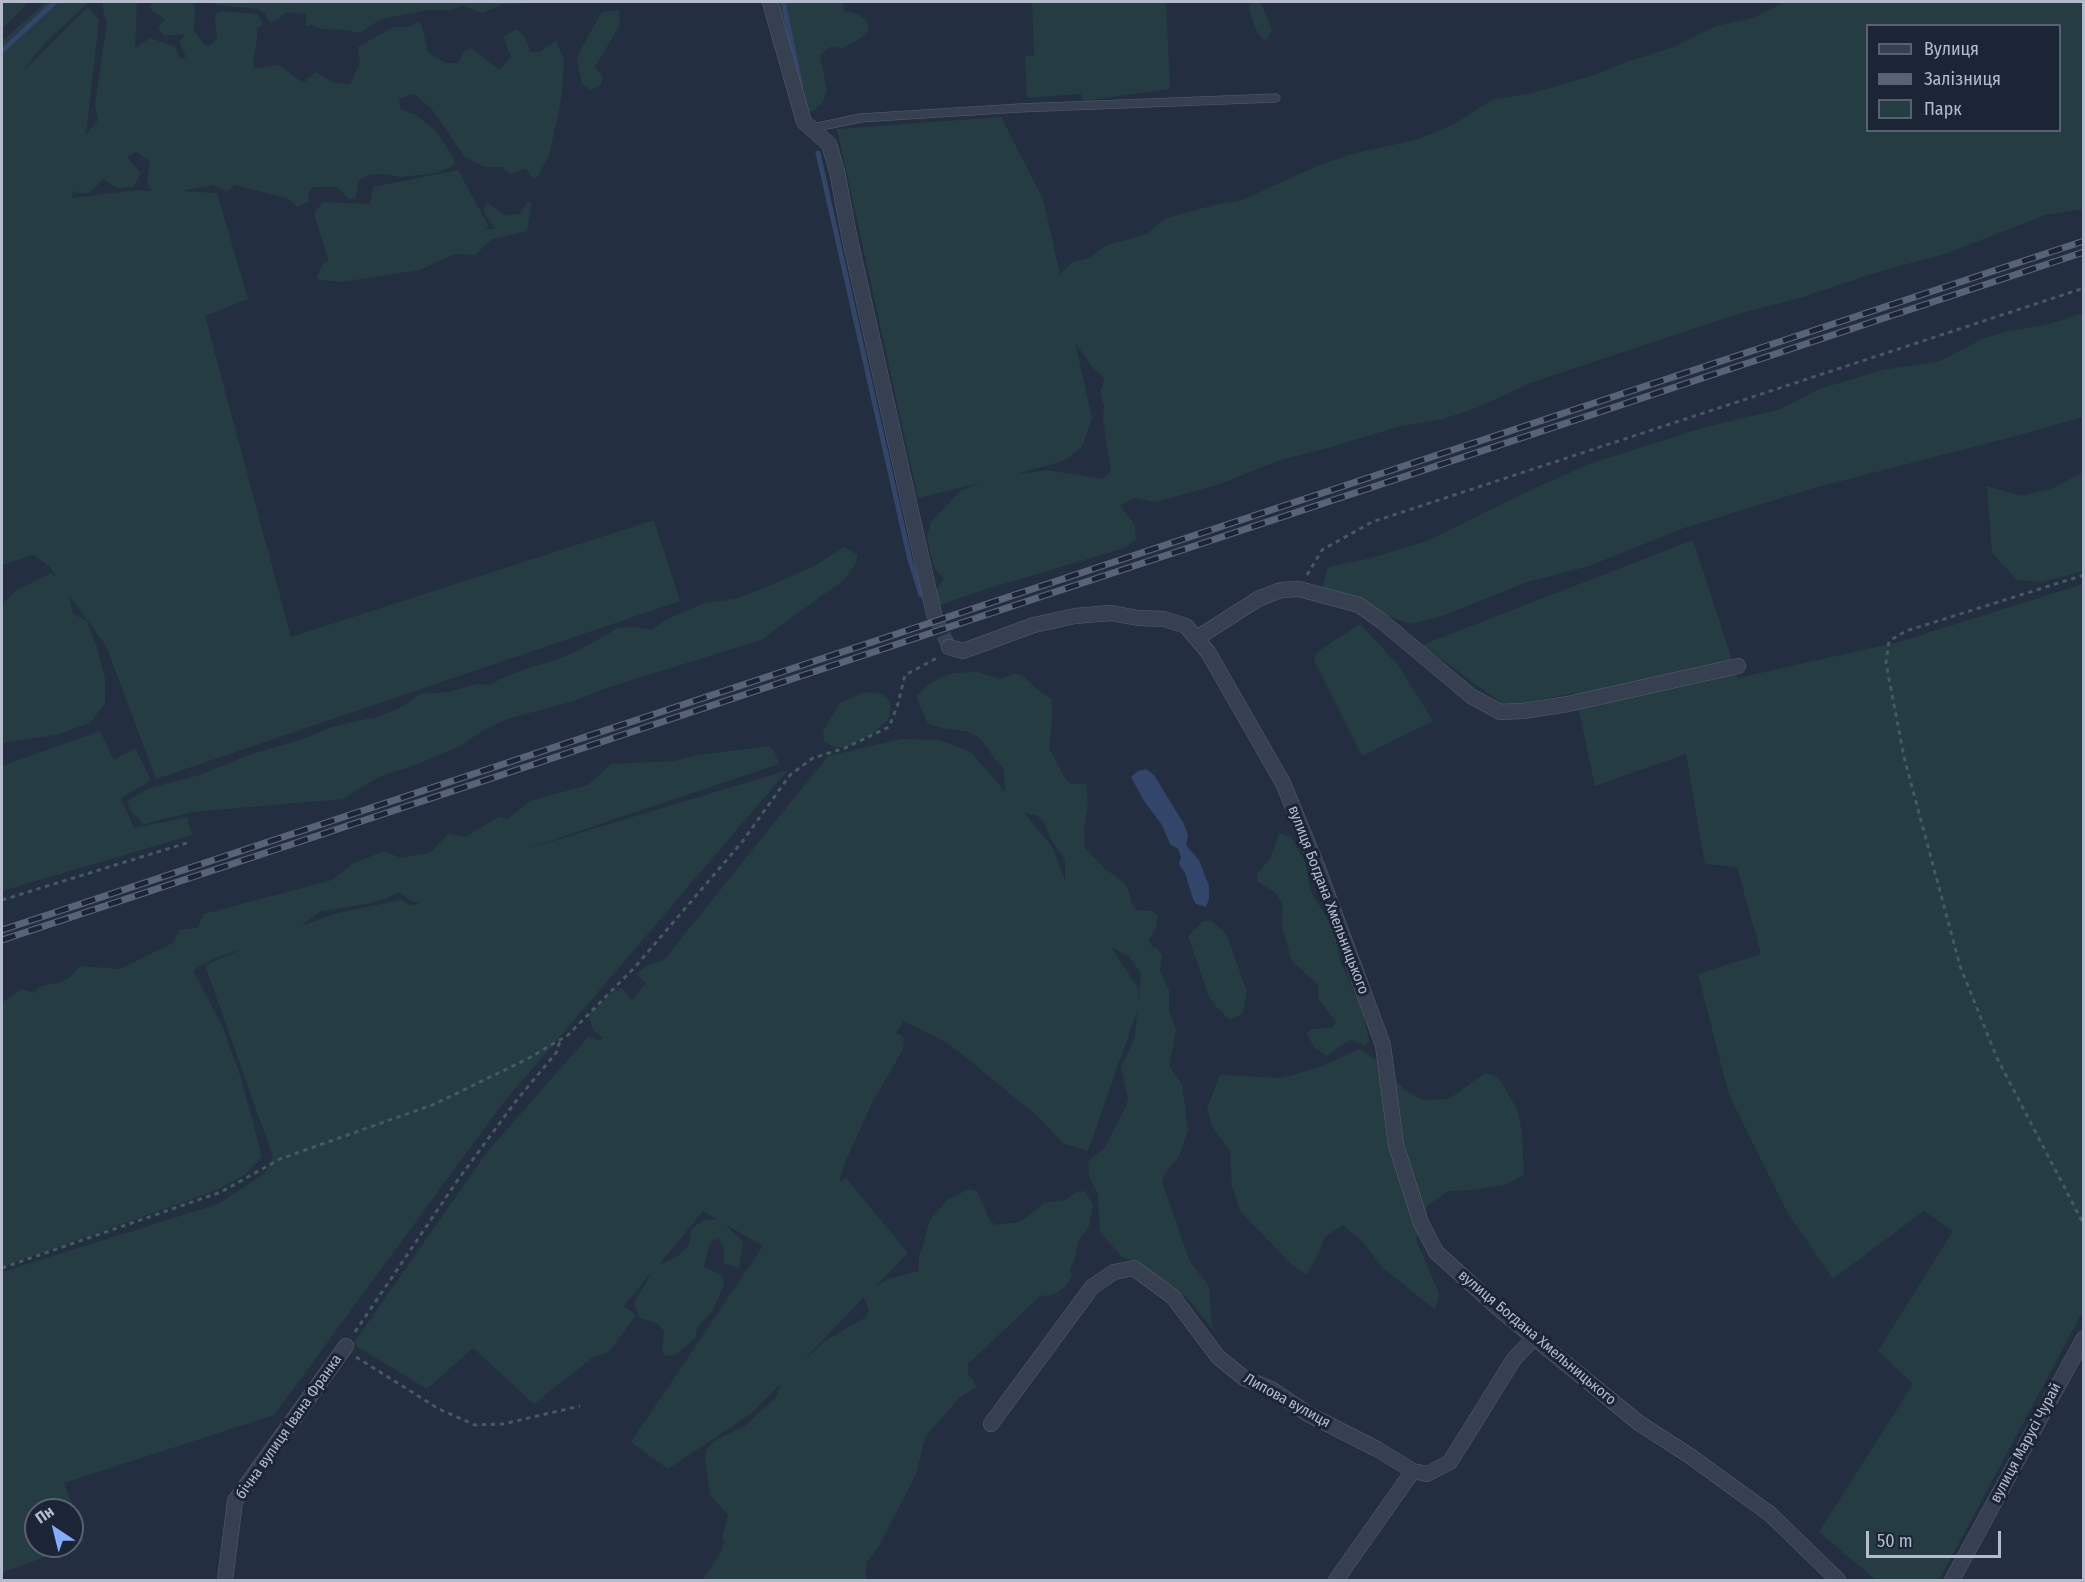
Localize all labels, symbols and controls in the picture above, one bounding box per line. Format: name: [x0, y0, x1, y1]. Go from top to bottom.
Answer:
legend: [1866, 24, 2061, 132]
text: Вулиця: [1924, 38, 1979, 60]
text: Залізниця: [1924, 68, 2001, 90]
text: Парк: [1924, 98, 1962, 120]
street label: вулиця Богдана Хмельницького: [1284, 803, 1372, 997]
street label: вулиця Богдана Хмельницького: [1454, 1267, 1620, 1409]
street label: бічна вулиця Івана Франка: [232, 1351, 346, 1503]
street label: Липова вулиця: [1241, 1370, 1333, 1432]
street label: вулиця Марусі Чурай: [1987, 1380, 2065, 1506]
north arrow: [24, 1498, 84, 1558]
text: Пн: [32, 1502, 57, 1527]
scale bar: [1869, 1519, 2004, 1557]
text: 50 m: [1877, 1530, 1913, 1552]

